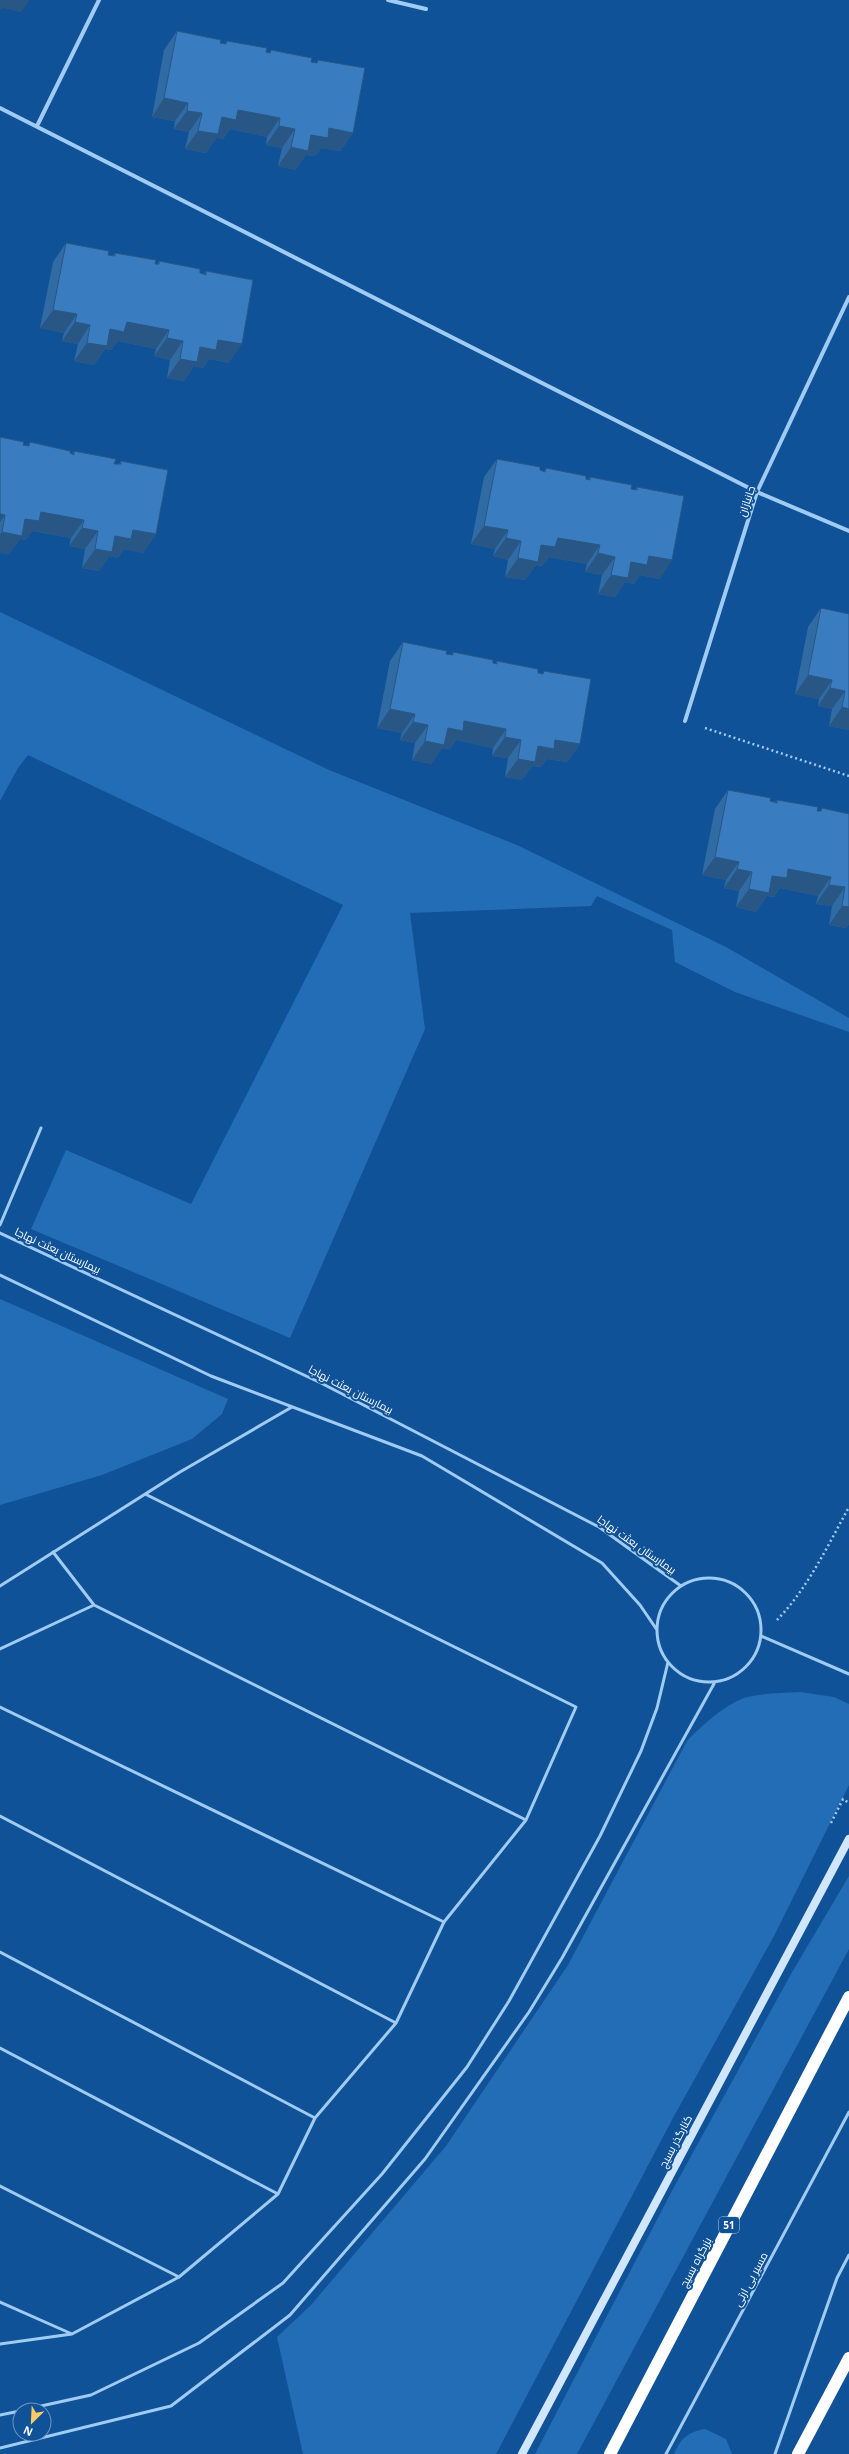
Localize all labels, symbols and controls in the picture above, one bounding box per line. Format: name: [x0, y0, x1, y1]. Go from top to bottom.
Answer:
street label: جانبازان: [734, 483, 758, 519]
street label: بیمارستان بعثت نهاجا: [13, 1223, 104, 1277]
street label: بیمارستان بعثت نهاجا: [306, 1361, 396, 1417]
street label: بیمارستان بعثت نهاجا: [594, 1511, 680, 1577]
street label: کنارگذر بسیج: [655, 2112, 696, 2171]
road number: 51: [719, 2217, 739, 2233]
street label: بزرگراه بسیج: [676, 2234, 715, 2290]
street label: مسیر بی ارتی: [729, 2249, 771, 2309]
north arrow: [12, 2402, 52, 2442]
text: N: [21, 2423, 35, 2440]

